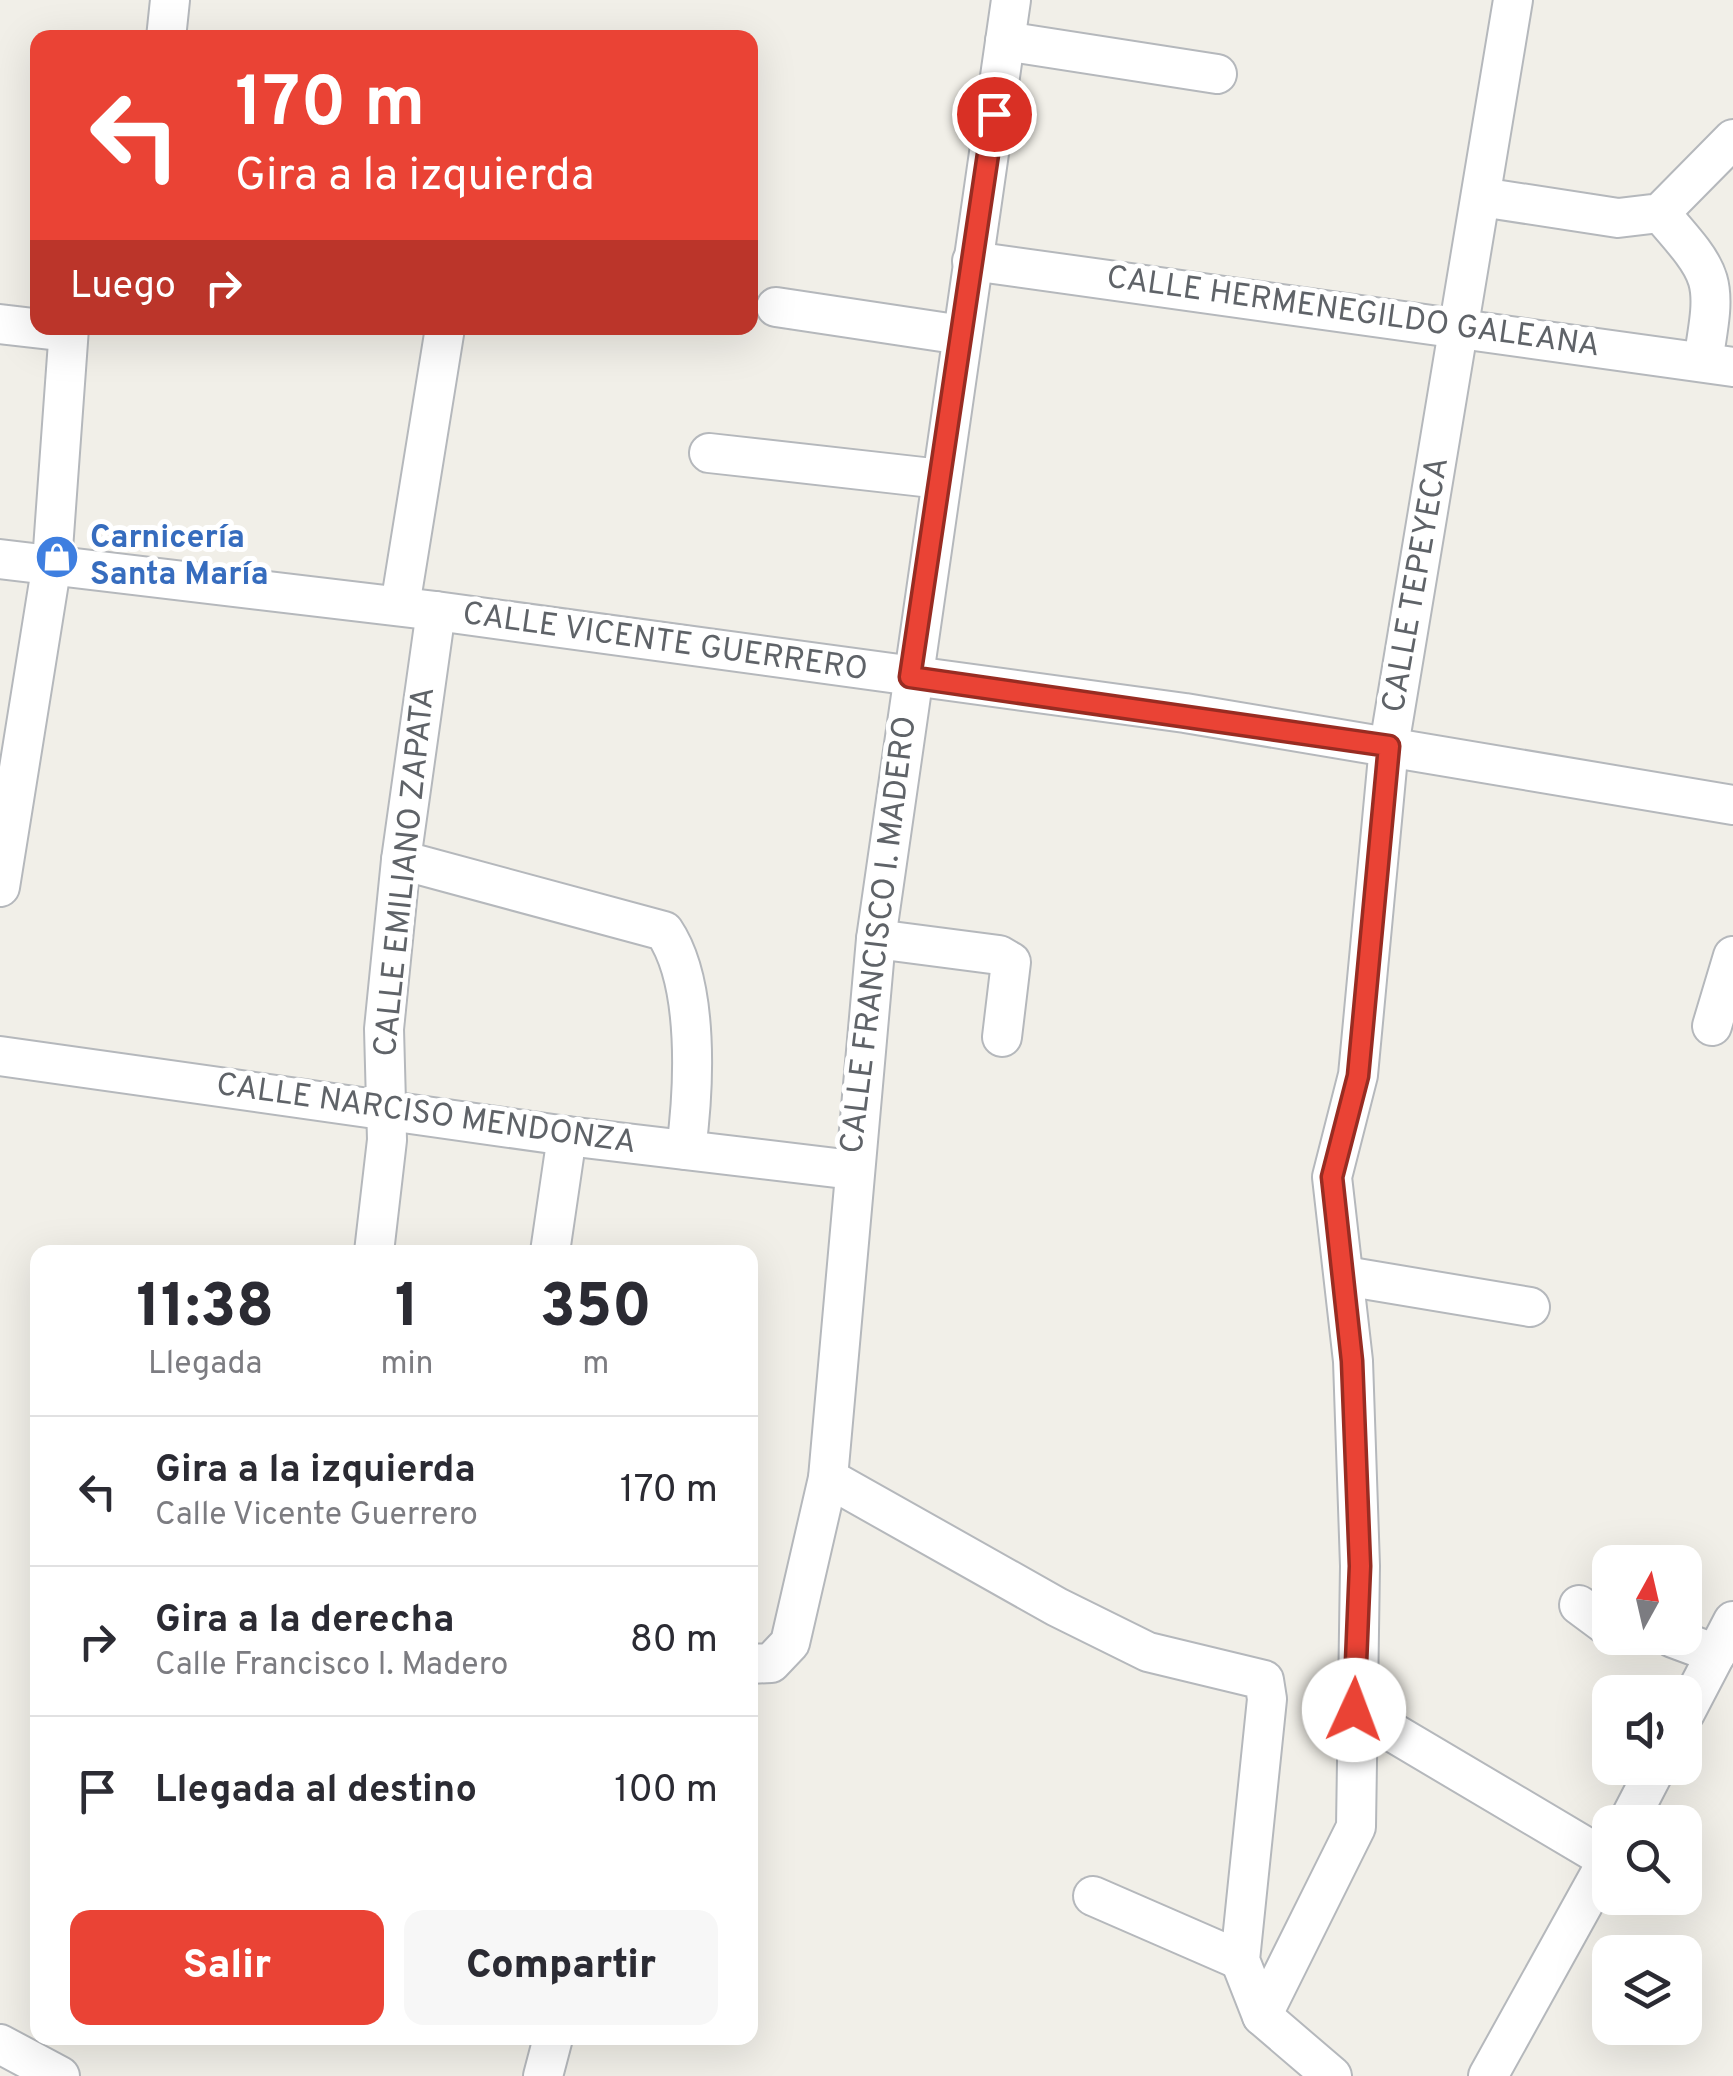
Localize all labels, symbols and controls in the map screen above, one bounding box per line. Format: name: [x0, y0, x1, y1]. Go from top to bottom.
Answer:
text: 170 m: [235, 62, 425, 151]
icon: left: [70, 70, 200, 200]
pin: [952, 72, 1037, 157]
icon: arrive: [967, 87, 1022, 142]
text: Gira a la izquierda: [235, 149, 594, 206]
street label: CALLE HERMENEGILDO GALEANA: [1104, 259, 1602, 367]
icon: right: [196, 260, 251, 315]
text: Luego: [70, 263, 176, 312]
street label: CALLE TEPEYECA: [1375, 454, 1459, 716]
place label: Carnicería Santa María: [90, 519, 269, 596]
shop icon: Carnicería Santa María: [34, 534, 80, 580]
street label: CALLE VICENTE GUERRERO: [460, 595, 870, 691]
street label: CALLE EMILIANO ZAPATA: [367, 685, 445, 1059]
street label: CALLE FRANCISCO I. MADERO: [833, 714, 927, 1156]
street label: CALLE NARCISO MENDONZA: [213, 1066, 639, 1164]
text: 11:38: [136, 1272, 274, 1348]
text: 1: [395, 1272, 419, 1348]
text: 350: [540, 1272, 652, 1348]
text: Llegada: [148, 1345, 262, 1385]
text: min: [380, 1345, 434, 1385]
text: m: [582, 1345, 609, 1385]
text: Gira a la izquierda: [155, 1447, 476, 1496]
icon: left: [70, 1464, 125, 1519]
text: 170 m: [620, 1467, 718, 1516]
text: Calle Vicente Guerrero: [155, 1496, 478, 1536]
north arrow: [1592, 1545, 1702, 1655]
map controls: [1592, 1545, 1702, 2045]
text: Gira a la derecha: [155, 1597, 454, 1646]
icon: right: [70, 1614, 125, 1669]
text: 80 m: [630, 1617, 718, 1666]
text: Calle Francisco I. Madero: [155, 1646, 508, 1686]
position arrow: [1302, 1658, 1406, 1762]
button: sound: [1592, 1675, 1702, 1785]
icon: arrive: [70, 1764, 125, 1819]
text: Llegada al destino: [155, 1767, 477, 1816]
text: 100 m: [614, 1767, 718, 1816]
button: search: [1592, 1805, 1702, 1915]
button: Salir: [70, 1910, 384, 2025]
button: Compartir: [404, 1910, 718, 2025]
button: layers: [1592, 1935, 1702, 2045]

